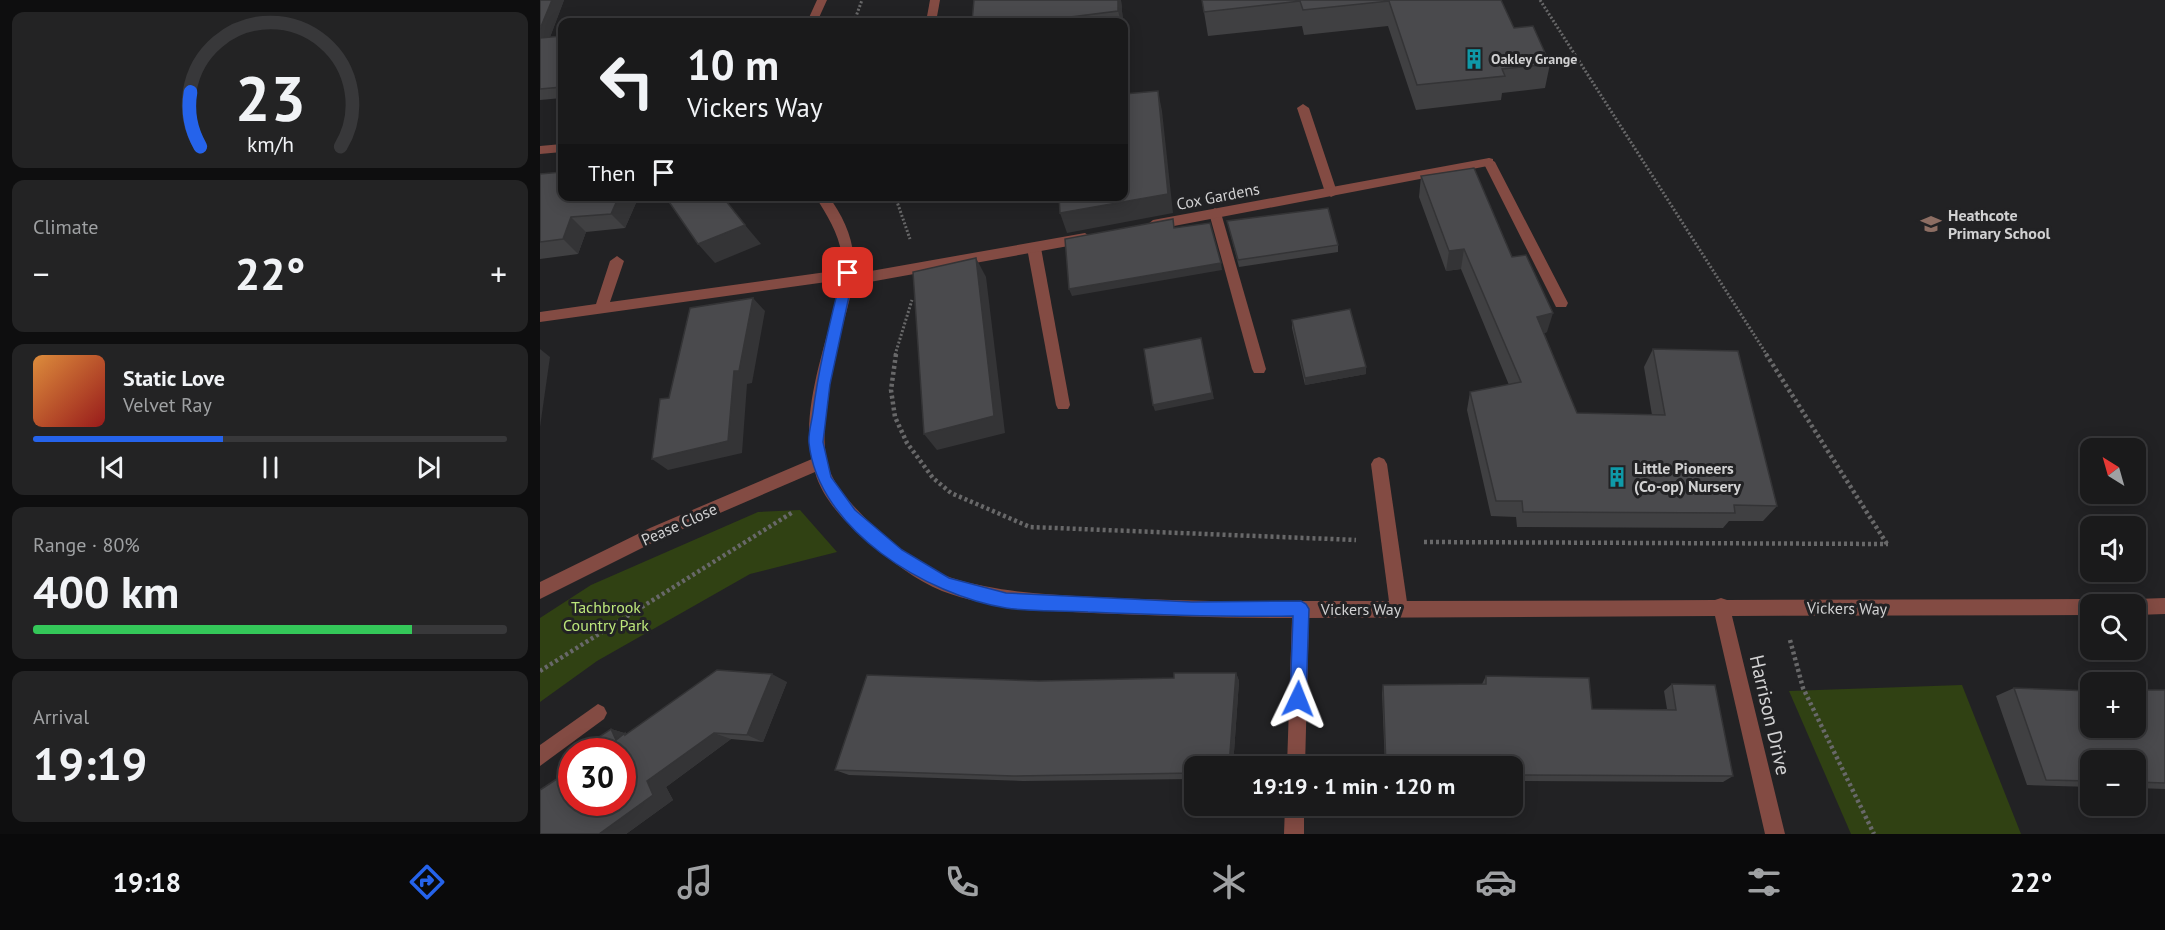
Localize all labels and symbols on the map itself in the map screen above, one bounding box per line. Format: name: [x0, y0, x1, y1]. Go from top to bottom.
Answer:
building icon: Oakley Grange: [1462, 47, 1486, 71]
place label: Oakley Grange: [1491, 50, 1577, 68]
street label: Cox Gardens: [1175, 178, 1261, 214]
place label: Heathcote Primary School: [1948, 205, 2050, 243]
school or university icon: Heathcote Primary School: [1919, 212, 1943, 236]
pin: [822, 247, 873, 298]
north arrow: [2080, 438, 2146, 504]
place label: Little Pioneers (Co-op) Nursery: [1634, 458, 1741, 496]
building icon: Little Pioneers (Co-op) Nursery: [1605, 465, 1629, 489]
street label: Pease Close: [638, 498, 720, 550]
park label: Tachbrook Country Park: [563, 597, 649, 635]
street label: Vickers Way: [1806, 597, 1888, 619]
street label: Vickers Way: [1320, 599, 1402, 619]
street label: Harrison Drive: [1744, 652, 1796, 778]
position arrow: [1266, 667, 1330, 731]
speed limit sign: 30: [558, 738, 636, 816]

